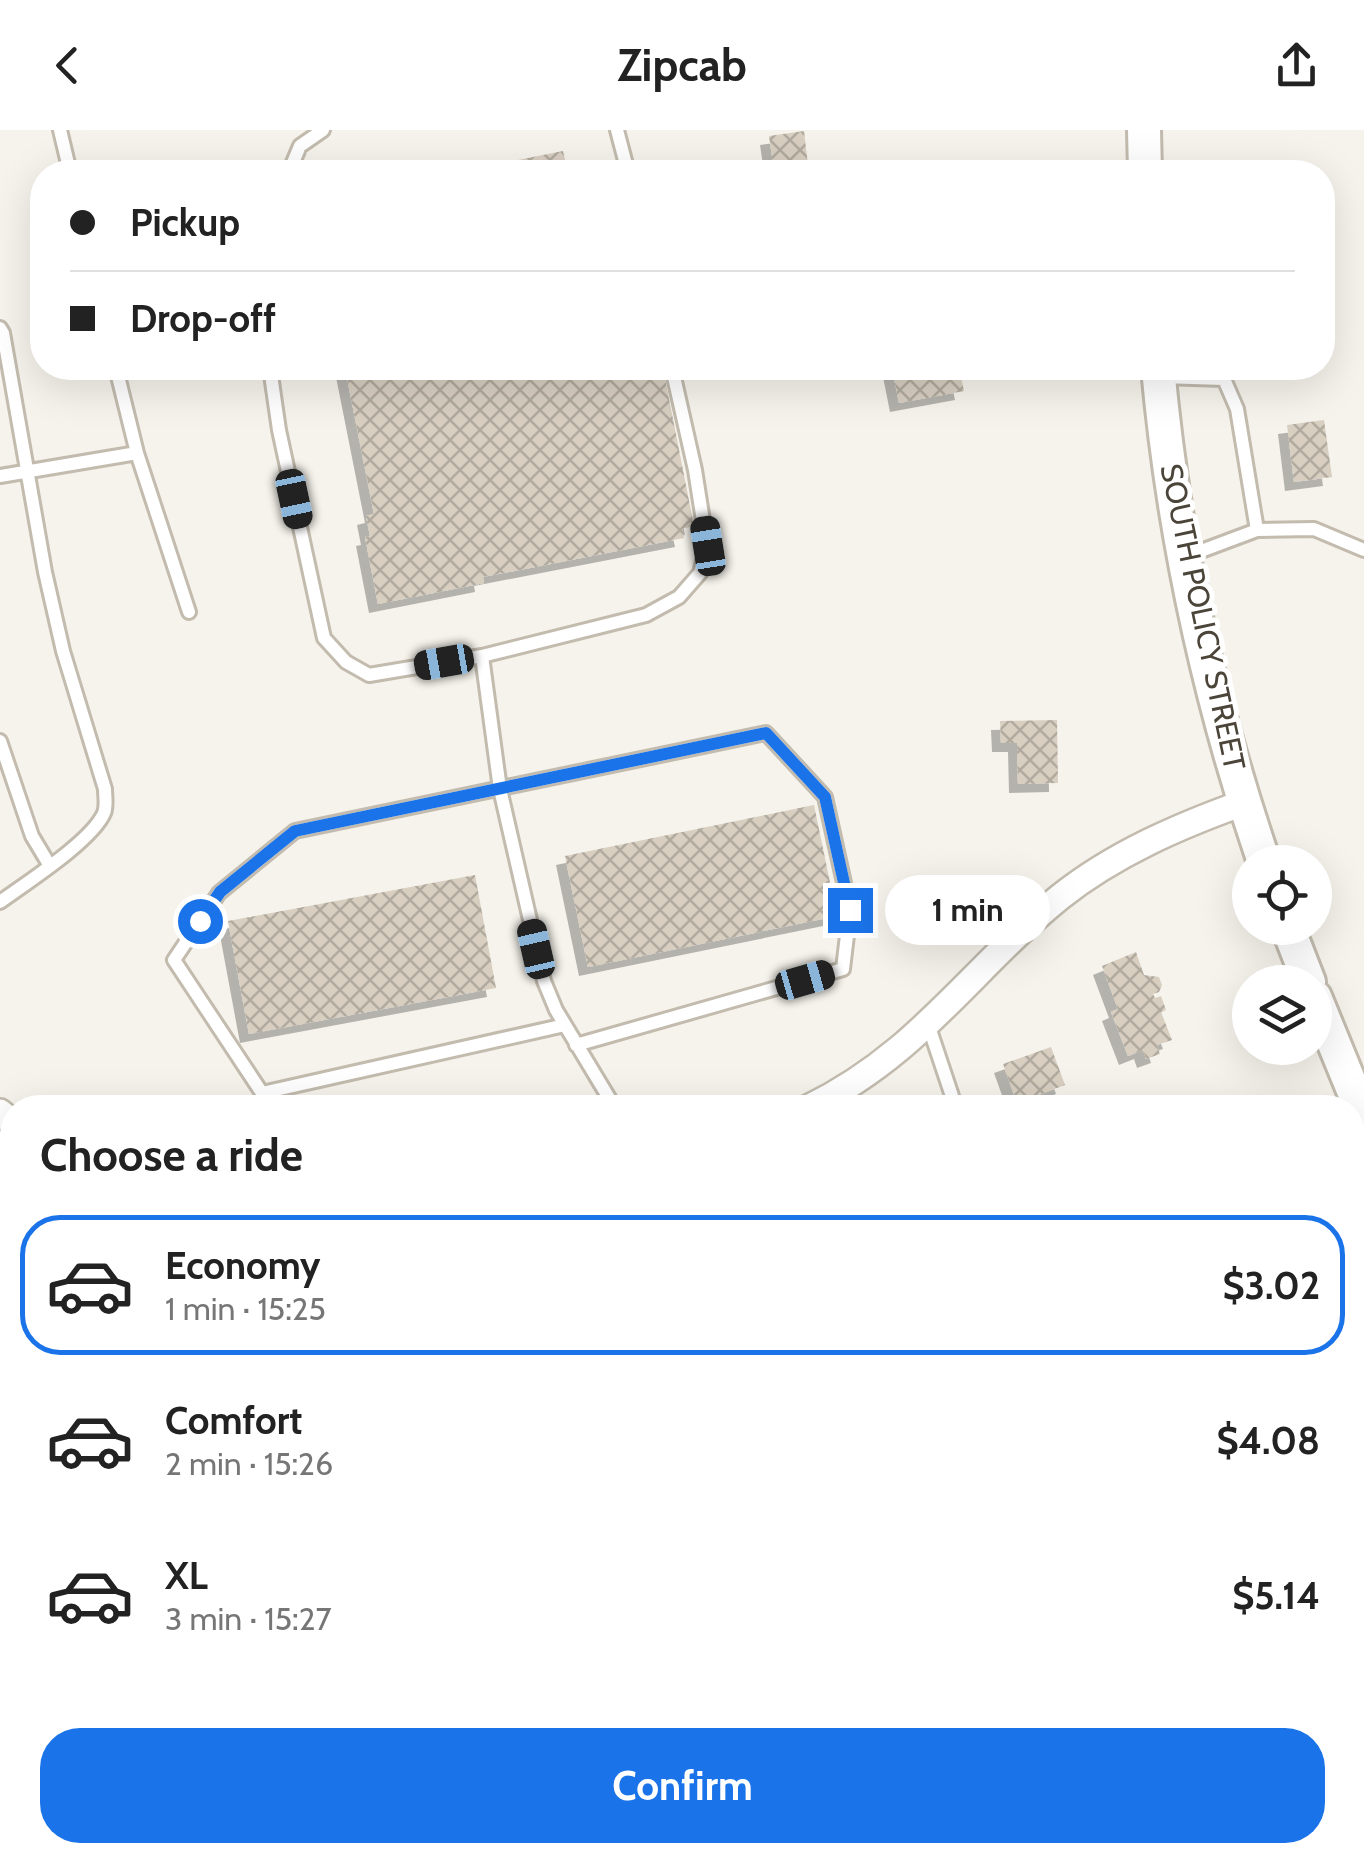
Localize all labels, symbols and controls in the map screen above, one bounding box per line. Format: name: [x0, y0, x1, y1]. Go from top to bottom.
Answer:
icon: back: [40, 38, 95, 93]
text: Zipcab: [617, 38, 747, 92]
icon: share: [1269, 38, 1324, 93]
text: Pickup: [130, 199, 240, 246]
text: Drop-off: [130, 295, 276, 342]
street label: SOUTH POLICY STREET: [1152, 460, 1254, 774]
car: [273, 467, 315, 531]
car: [688, 514, 728, 578]
car: [412, 642, 476, 682]
map controls: [1232, 845, 1332, 1065]
button: locate: [1232, 845, 1332, 945]
callout: 1 min: [885, 875, 1050, 945]
route end: [828, 888, 873, 933]
text: 1 min: [931, 890, 1004, 929]
route start: [178, 899, 223, 944]
car: [515, 916, 557, 982]
car: [772, 957, 838, 1003]
button: layers: [1232, 965, 1332, 1065]
text: Choose a ride: [40, 1128, 303, 1182]
icon: car: [45, 1240, 135, 1330]
text: Economy: [165, 1242, 320, 1289]
text: $3.02: [1222, 1262, 1320, 1309]
text: 1 min · 15:25: [165, 1289, 326, 1328]
icon: car: [45, 1395, 135, 1485]
text: Comfort: [165, 1397, 302, 1444]
text: $4.08: [1216, 1417, 1320, 1464]
text: 2 min · 15:26: [165, 1444, 333, 1483]
icon: car: [45, 1550, 135, 1640]
text: XL: [165, 1552, 208, 1599]
text: $5.14: [1232, 1572, 1320, 1619]
text: 3 min · 15:27: [165, 1599, 332, 1638]
button: Confirm: [40, 1728, 1325, 1843]

